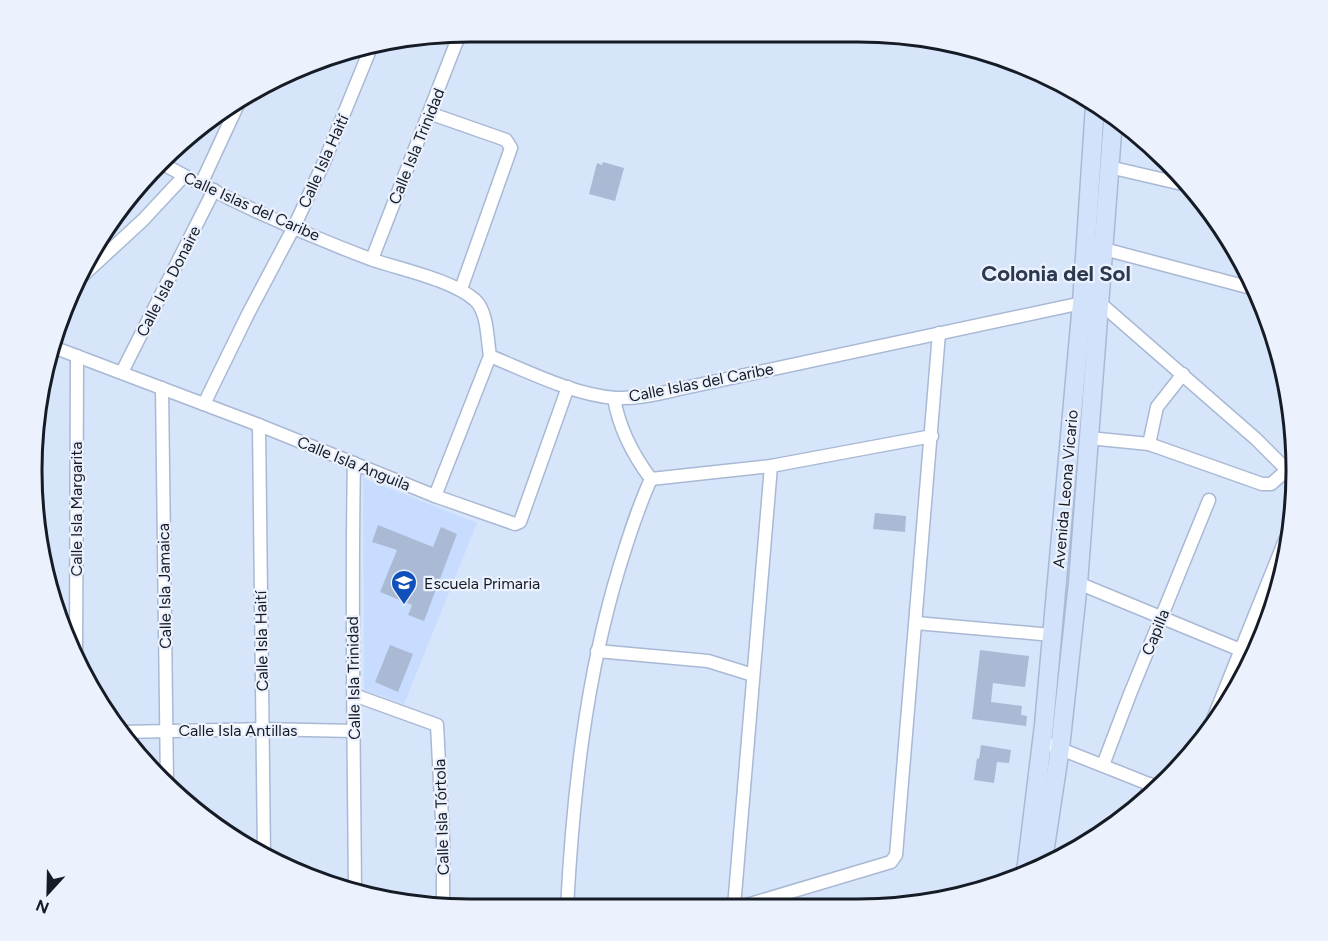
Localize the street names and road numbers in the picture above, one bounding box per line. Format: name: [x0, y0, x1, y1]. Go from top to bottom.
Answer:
street label: Calle Isla Trinidad: [385, 85, 448, 207]
street label: Calle Isla Haití: [294, 110, 353, 211]
street label: Calle Islas del Caribe: [181, 168, 323, 245]
street label: Calle Isla Donaire: [132, 222, 205, 340]
street label: Calle Islas del Caribe: [627, 359, 775, 406]
street label: Avenida Leona Vicario: [1049, 409, 1082, 569]
street label: Calle Isla Anguila: [294, 432, 413, 495]
street label: Calle Isla Margarita: [67, 442, 86, 576]
street label: Calle Isla Jamaica: [154, 523, 175, 649]
street label: Calle Isla Haití: [251, 589, 272, 691]
street label: Capilla: [1138, 606, 1173, 658]
street label: Calle Isla Trinidad: [343, 616, 364, 740]
street label: Calle Isla Antillas: [178, 721, 298, 740]
street label: Calle Isla Tórtola: [430, 759, 453, 875]

